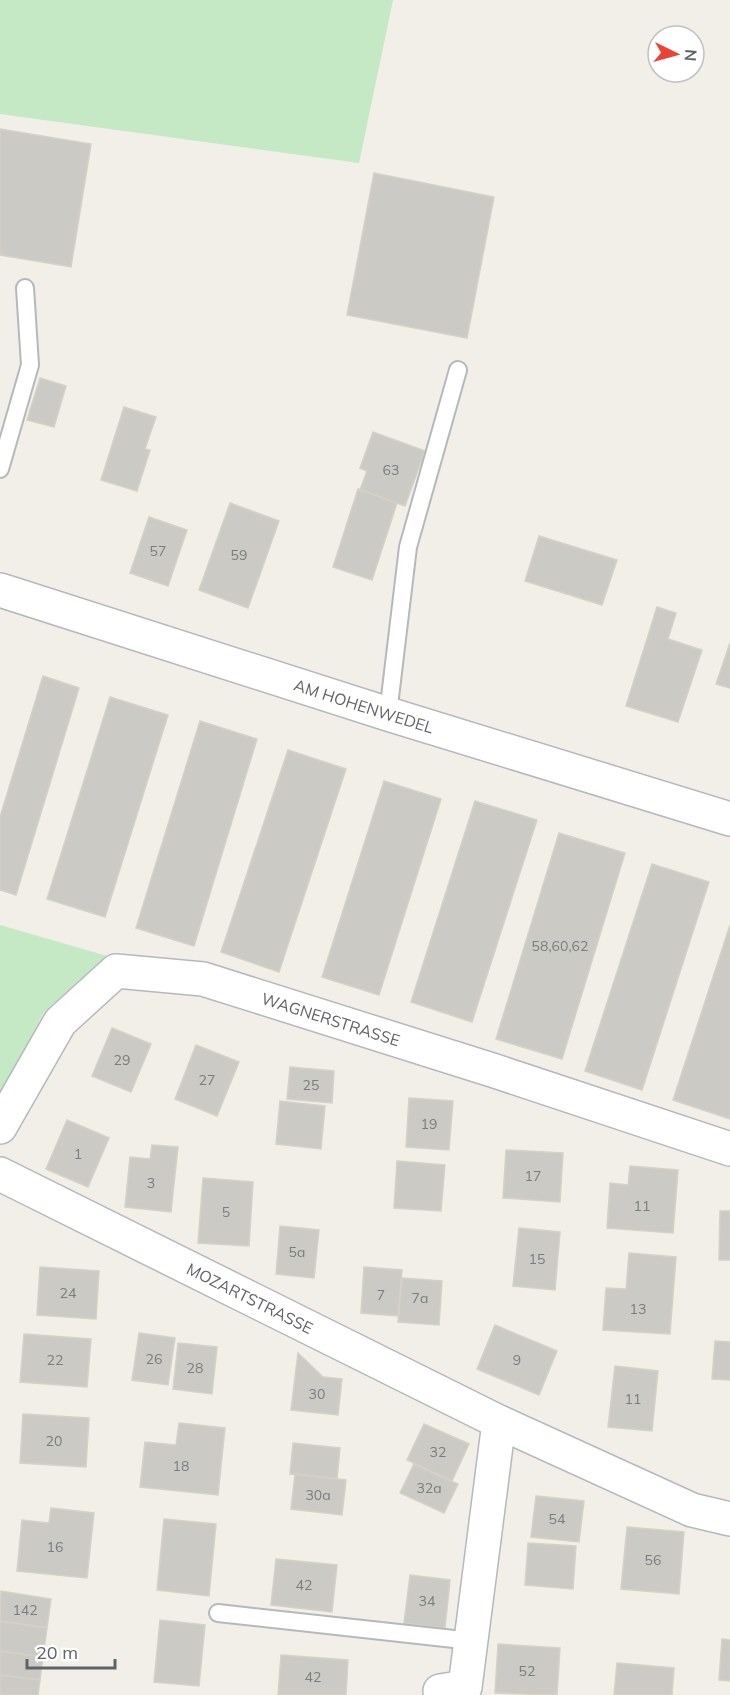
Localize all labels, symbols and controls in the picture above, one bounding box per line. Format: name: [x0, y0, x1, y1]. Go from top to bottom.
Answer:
north arrow: [646, 24, 706, 84]
text: N: [680, 48, 701, 62]
house number: 63: [383, 461, 399, 479]
house number: 57: [150, 542, 166, 560]
house number: 59: [231, 546, 247, 564]
street label: AM HOHENWEDEL: [292, 675, 436, 738]
house number: 58,60,62: [532, 937, 588, 955]
street label: WAGNERSTRASSE: [259, 988, 402, 1050]
house number: 29: [114, 1051, 130, 1069]
house number: 27: [199, 1071, 215, 1089]
house number: 25: [303, 1076, 319, 1094]
house number: 19: [421, 1115, 437, 1133]
house number: 1: [74, 1145, 82, 1163]
house number: 17: [525, 1167, 541, 1185]
house number: 3: [147, 1174, 155, 1192]
house number: 11: [634, 1197, 650, 1215]
house number: 5: [222, 1203, 230, 1221]
house number: 5a: [289, 1243, 305, 1261]
house number: 15: [529, 1250, 545, 1268]
street label: MOZARTSTRASSE: [183, 1258, 316, 1338]
house number: 24: [60, 1284, 77, 1302]
house number: 7: [377, 1286, 385, 1304]
house number: 7a: [412, 1289, 428, 1307]
house number: 13: [630, 1300, 646, 1318]
house number: 26: [146, 1350, 162, 1368]
house number: 22: [47, 1351, 63, 1369]
house number: 9: [513, 1351, 521, 1369]
house number: 28: [187, 1359, 203, 1377]
house number: 30: [309, 1385, 325, 1403]
house number: 11: [625, 1390, 641, 1408]
house number: 20: [46, 1432, 62, 1450]
house number: 32: [430, 1443, 446, 1461]
house number: 18: [173, 1457, 189, 1475]
house number: 32a: [416, 1479, 442, 1497]
house number: 30a: [305, 1486, 331, 1504]
house number: 54: [549, 1510, 566, 1528]
house number: 16: [47, 1538, 63, 1556]
house number: 56: [645, 1551, 661, 1569]
house number: 42: [296, 1576, 312, 1594]
house number: 34: [419, 1592, 436, 1610]
house number: 142: [12, 1601, 38, 1619]
scale bar: [27, 1632, 116, 1670]
text: 20 m: [36, 1641, 78, 1664]
house number: 52: [519, 1662, 535, 1680]
house number: 42: [305, 1668, 321, 1686]

